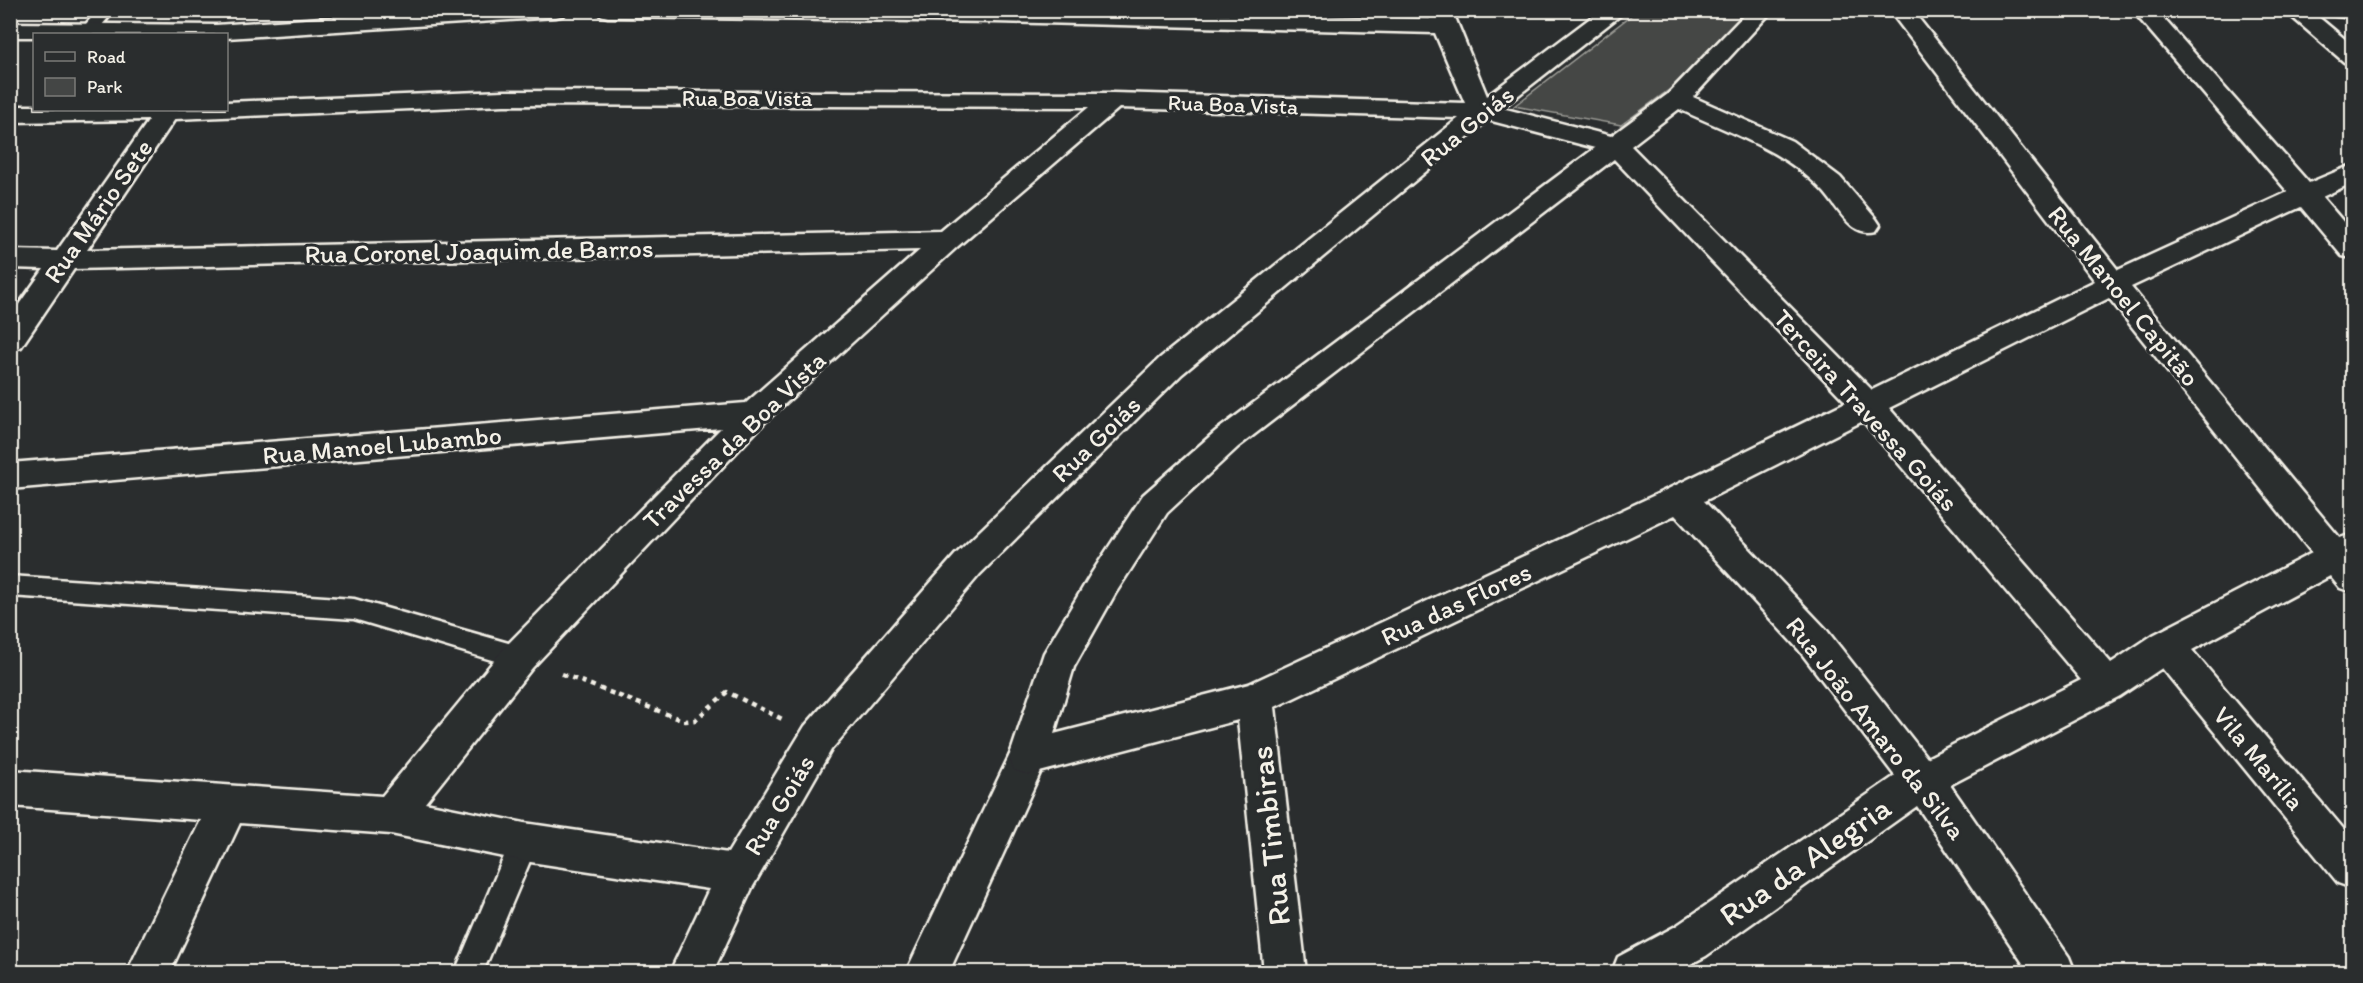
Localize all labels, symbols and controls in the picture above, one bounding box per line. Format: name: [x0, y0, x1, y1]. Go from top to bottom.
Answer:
legend: [33, 33, 228, 111]
text: Road: [87, 46, 126, 68]
text: Park: [87, 76, 122, 98]
street label: Rua Goiás: [1414, 78, 1520, 174]
street label: Rua Boa Vista: [682, 85, 813, 112]
street label: Rua Boa Vista: [1167, 89, 1299, 120]
street label: Rua Mário Sete: [37, 133, 159, 289]
street label: Rua Manoel Capitão: [2041, 199, 2207, 393]
street label: Rua Coronel Joaquim de Barros: [304, 232, 654, 270]
street label: Terceira Travessa Goiás: [1767, 302, 1965, 518]
street label: Travessa da Boa Vista: [636, 344, 832, 536]
street label: Rua Goiás: [1045, 389, 1147, 489]
street label: Rua Manoel Lubambo: [261, 419, 503, 471]
street label: Rua das Flores: [1376, 555, 1536, 653]
street label: Rua João Amaro da Silva: [1779, 610, 1973, 846]
street label: Vila Marília: [2206, 700, 2312, 817]
street label: Rua Timbiras: [1242, 744, 1298, 928]
street label: Rua Goiás: [737, 749, 821, 861]
street label: Rua da Alegria: [1712, 788, 1898, 934]

